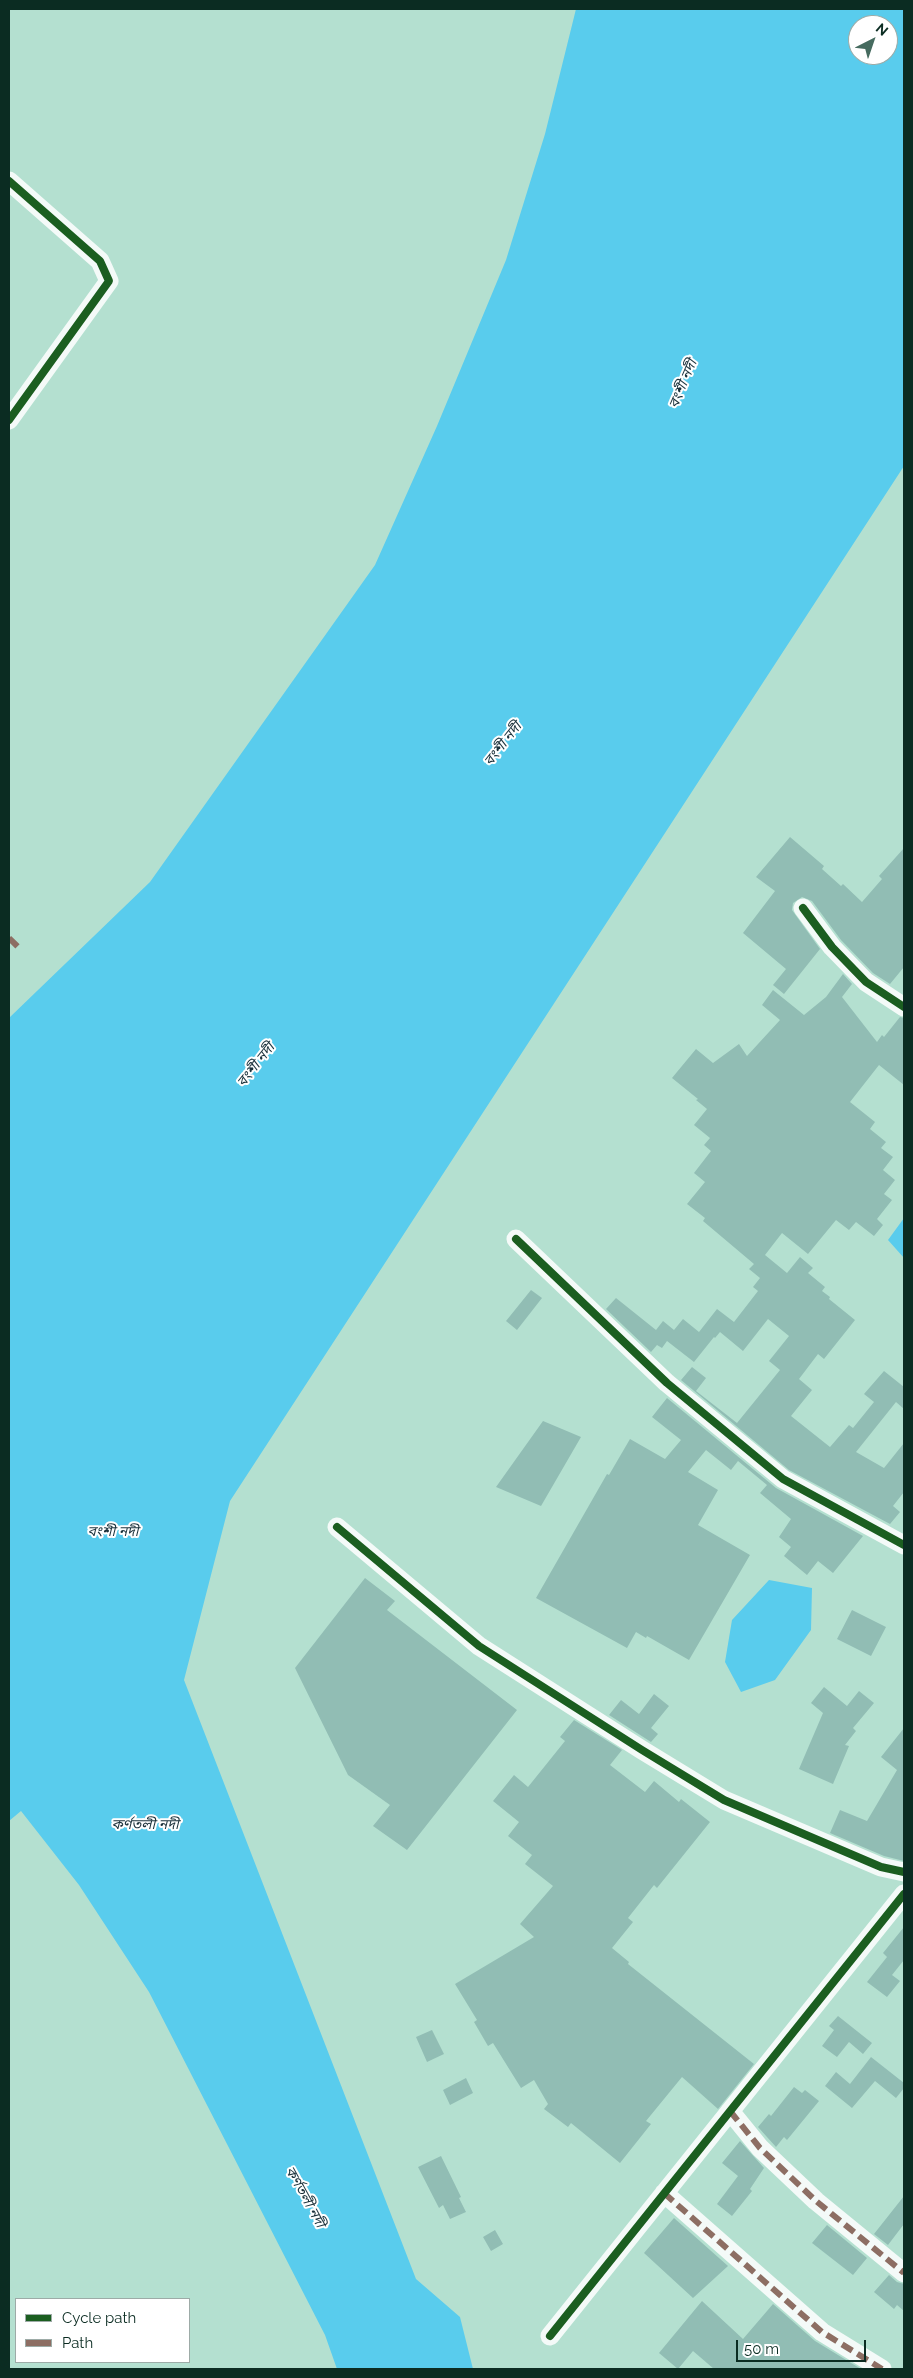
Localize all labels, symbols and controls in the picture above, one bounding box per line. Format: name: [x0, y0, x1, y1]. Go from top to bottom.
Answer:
north arrow: [848, 15, 898, 65]
text: N: [873, 20, 891, 39]
water label: বংশী নদী: [665, 357, 701, 411]
water label: বংশী নদী: [481, 719, 525, 769]
water label: বংশী নদী: [234, 1040, 278, 1090]
water label: বংশী নদী: [87, 1524, 139, 1540]
water label: কর্ণতলী নদী: [111, 1817, 179, 1833]
water label: কর্ণতলী নদী: [281, 2164, 329, 2230]
legend: [15, 2298, 190, 2363]
text: Cycle path: [62, 2309, 136, 2327]
scale bar: [738, 2330, 868, 2362]
text: Path: [62, 2334, 93, 2352]
text: 50 m: [744, 2340, 779, 2358]

